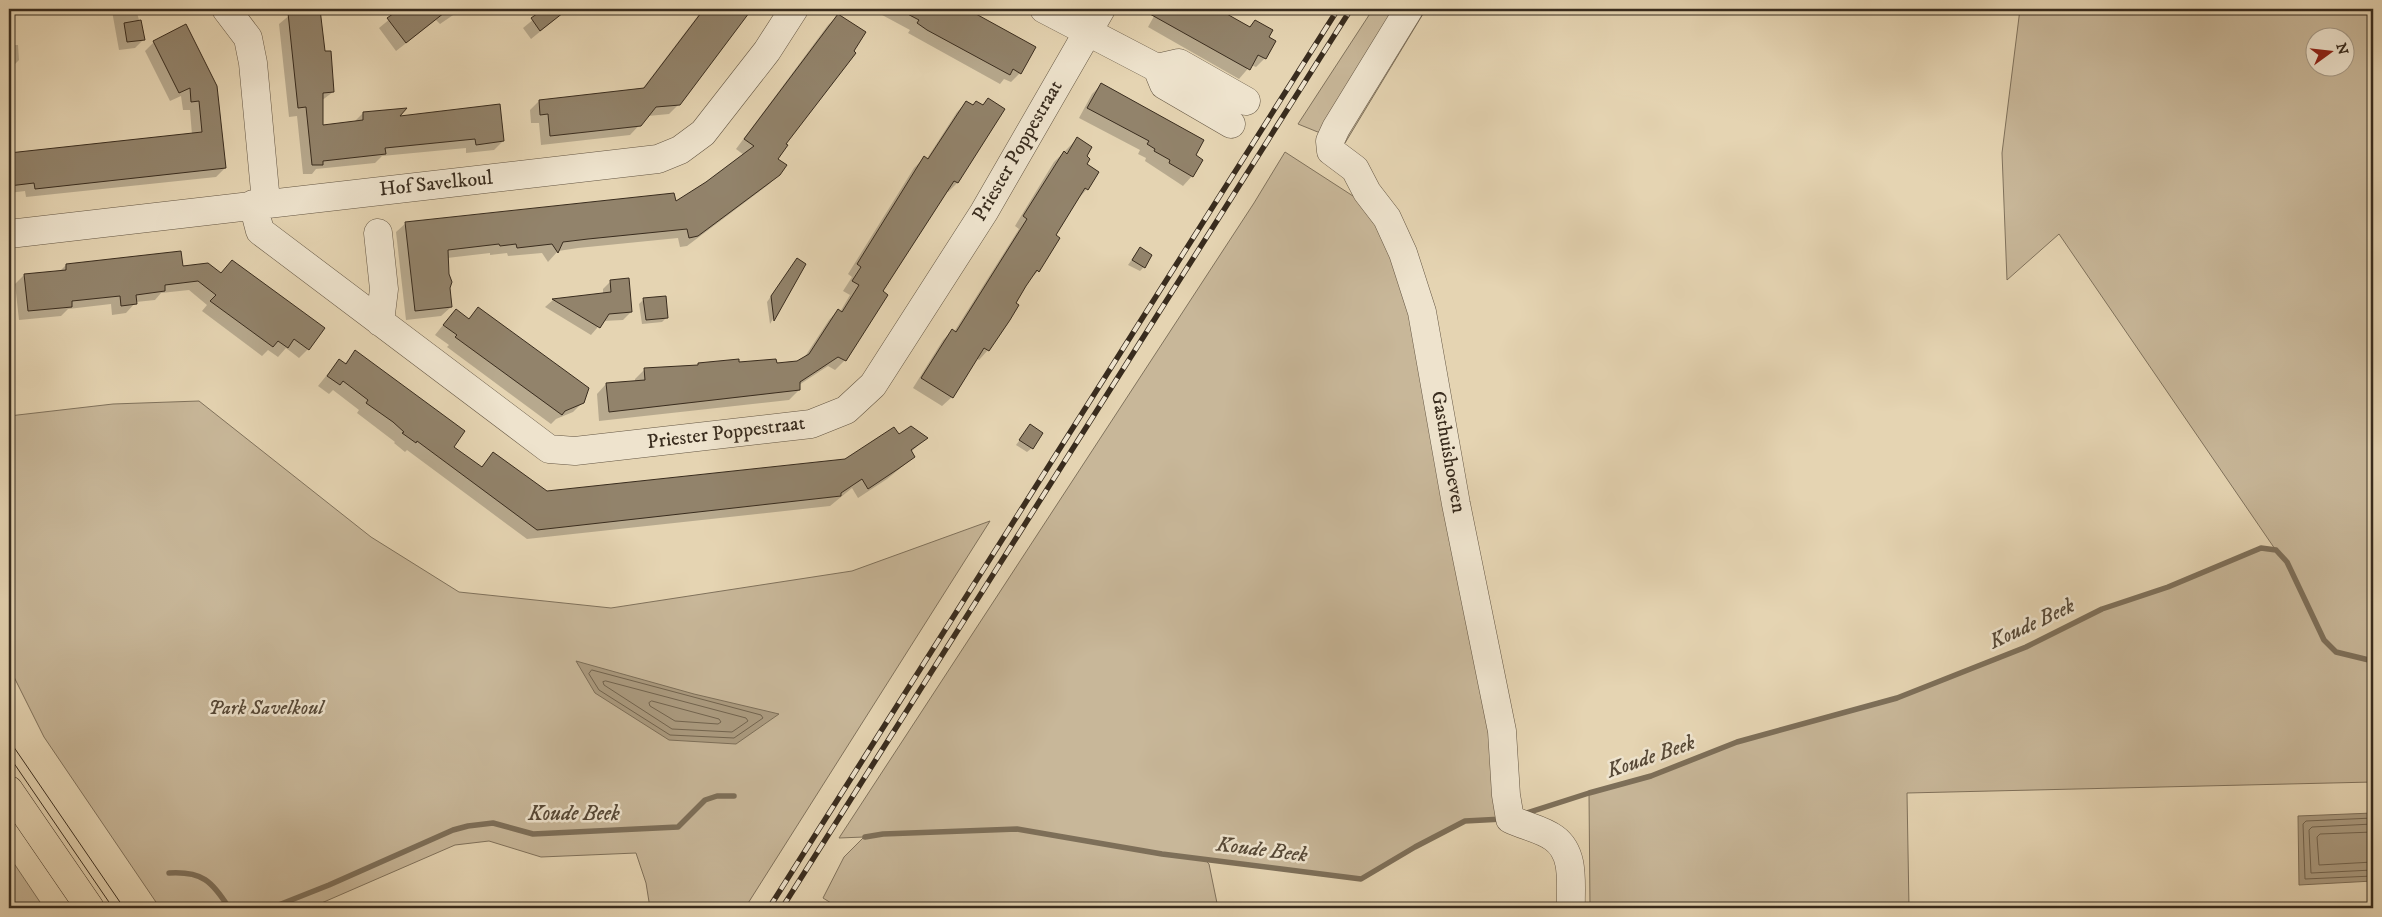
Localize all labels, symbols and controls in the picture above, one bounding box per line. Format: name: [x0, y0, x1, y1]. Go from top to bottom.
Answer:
north arrow: [2304, 28, 2354, 78]
text: N: [2331, 41, 2352, 57]
street label: Priester Poppestraat: [967, 76, 1069, 226]
street label: Hof Savelkoul: [378, 166, 494, 202]
street label: Gasthuishoeven: [1425, 389, 1471, 515]
street label: Priester Poppestraat: [646, 411, 806, 455]
water label: Koude Beek: [1984, 593, 2079, 656]
park label: Park Savelkoul: [208, 696, 326, 721]
water label: Koude Beek: [1602, 730, 1699, 785]
water label: Koude Beek: [527, 801, 620, 827]
water label: Koude Beek: [1214, 831, 1309, 869]

